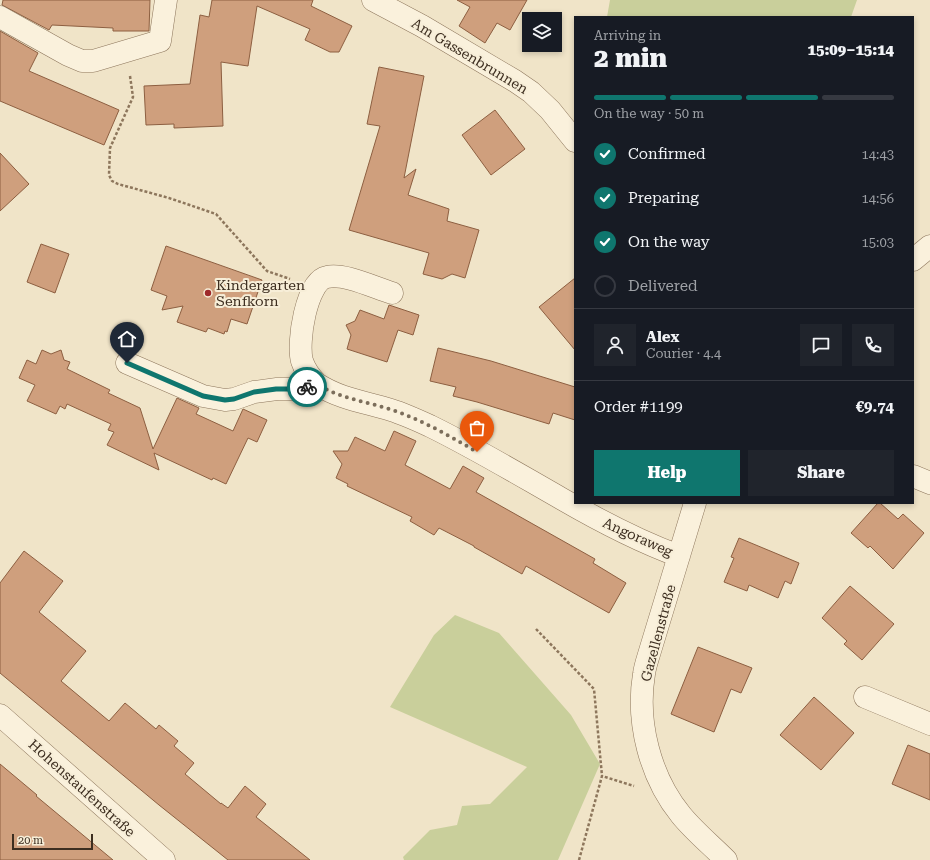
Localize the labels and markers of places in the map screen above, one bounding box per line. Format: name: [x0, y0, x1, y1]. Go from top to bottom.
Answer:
place label: Kindergarten Senfkorn: [216, 277, 305, 309]
marker: Kindergarten Senfkorn: [203, 288, 213, 298]
pin: [110, 322, 144, 363]
pin: [460, 411, 494, 452]

